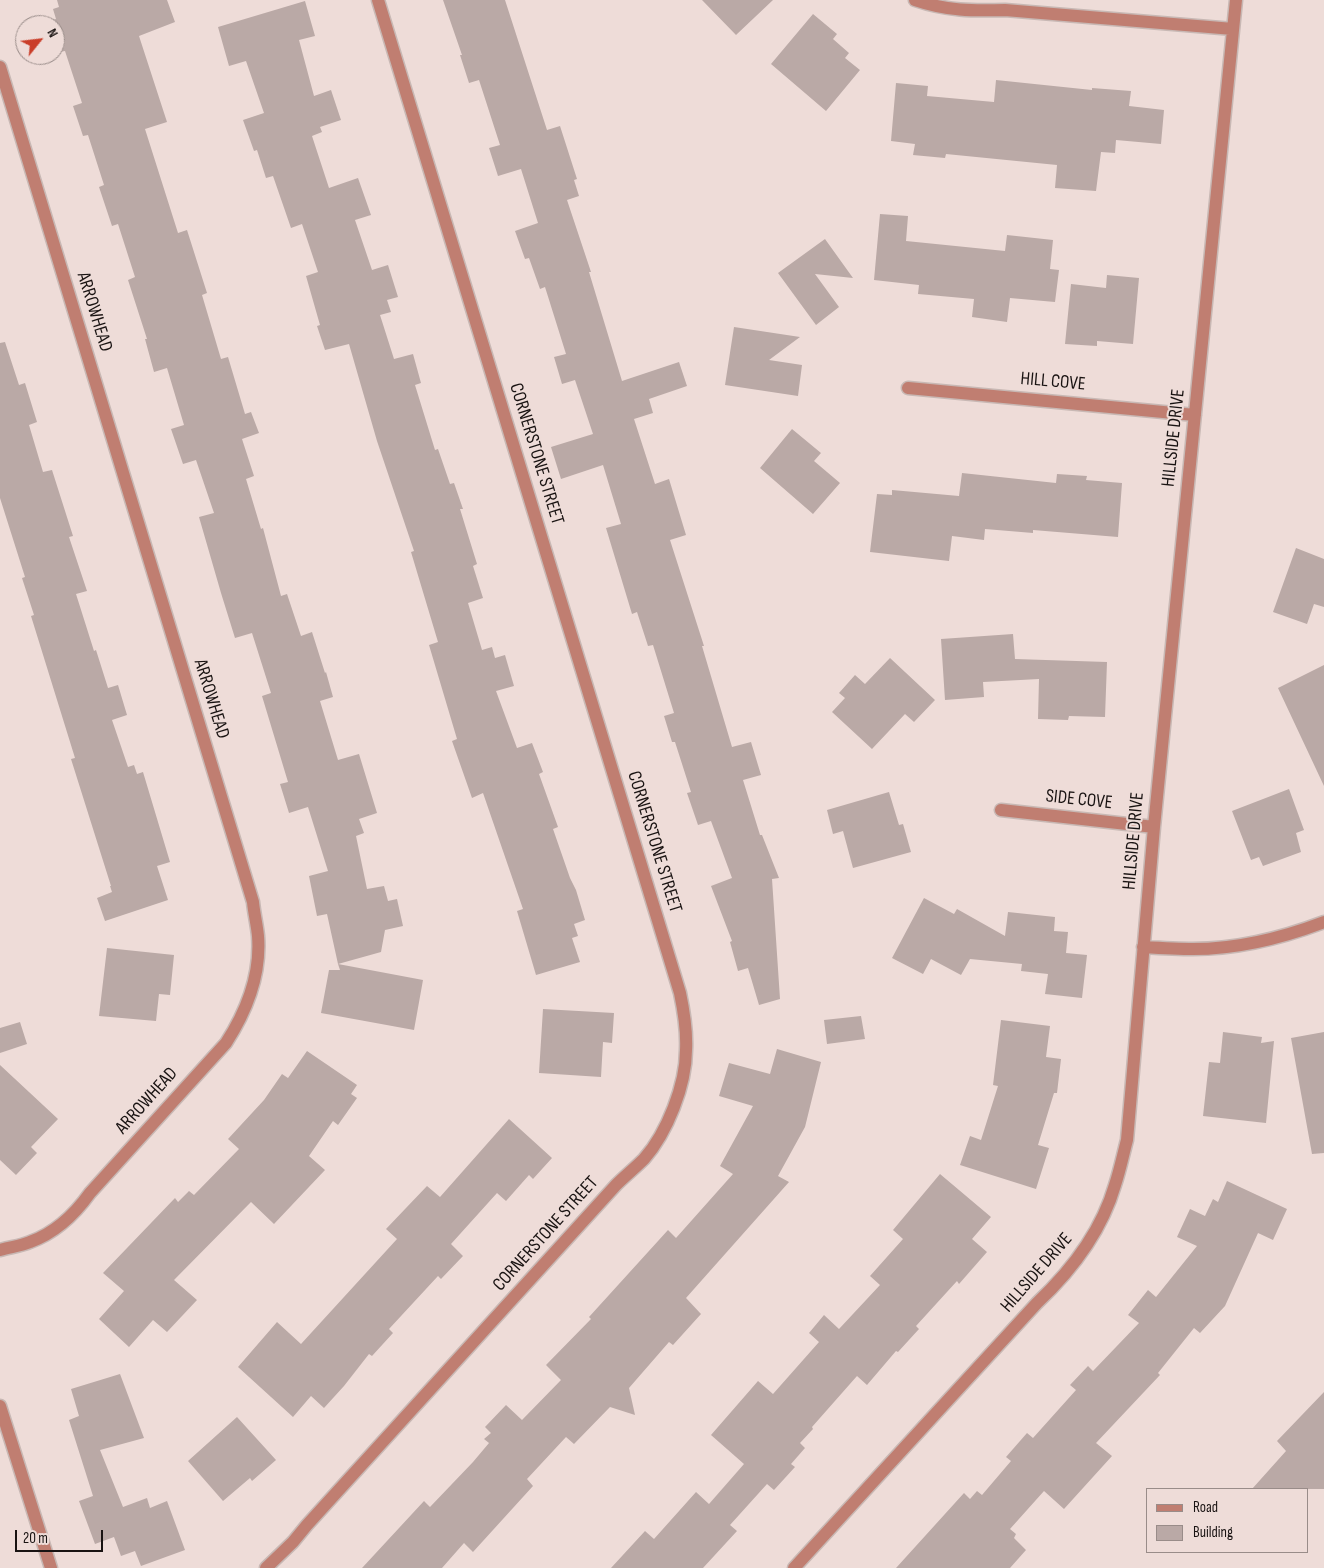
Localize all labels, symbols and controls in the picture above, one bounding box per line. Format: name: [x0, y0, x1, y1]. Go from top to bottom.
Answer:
north arrow: [15, 15, 65, 65]
text: N: [43, 26, 62, 40]
street label: ARROWHEAD: [71, 269, 117, 355]
street label: HILL COVE: [1019, 368, 1087, 396]
street label: CORNERSTONE STREET: [504, 381, 568, 527]
street label: HILLSIDE DRIVE: [1158, 388, 1190, 488]
street label: ARROWHEAD: [188, 656, 234, 742]
street label: CORNERSTONE STREET: [622, 769, 686, 915]
street label: SIDE COVE: [1045, 785, 1113, 815]
street label: HILLSIDE DRIVE: [1118, 791, 1150, 891]
street label: ARROWHEAD: [111, 1063, 183, 1139]
street label: CORNERSTONE STREET: [488, 1172, 604, 1296]
street label: HILLSIDE DRIVE: [996, 1229, 1078, 1317]
legend: [1146, 1488, 1309, 1553]
text: Road: [1193, 1498, 1218, 1517]
scale bar: [18, 1520, 105, 1552]
text: Building: [1193, 1523, 1233, 1542]
text: 20 m: [23, 1529, 48, 1548]

